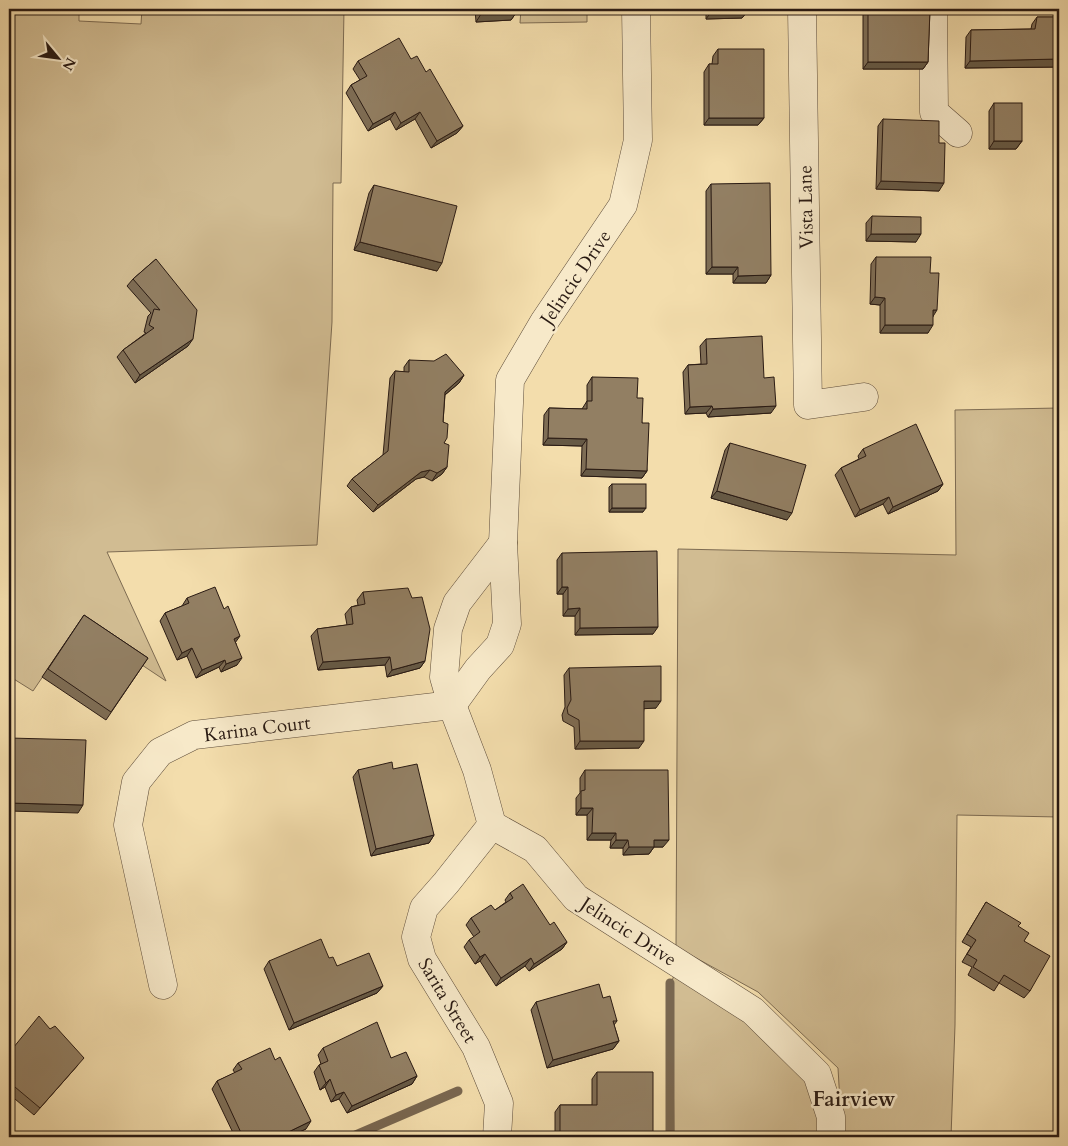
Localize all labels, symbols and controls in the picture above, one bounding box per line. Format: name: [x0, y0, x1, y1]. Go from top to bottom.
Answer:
north arrow: [32, 32, 82, 82]
text: N: [58, 54, 80, 74]
street label: Vista Lane: [792, 165, 820, 249]
street label: Jelincic Drive: [533, 225, 617, 333]
street label: Karina Court: [202, 710, 312, 748]
street label: Jelincic Drive: [573, 889, 682, 973]
street label: Sarita Street: [412, 953, 483, 1048]
district label: Fairview: [812, 1085, 896, 1114]

